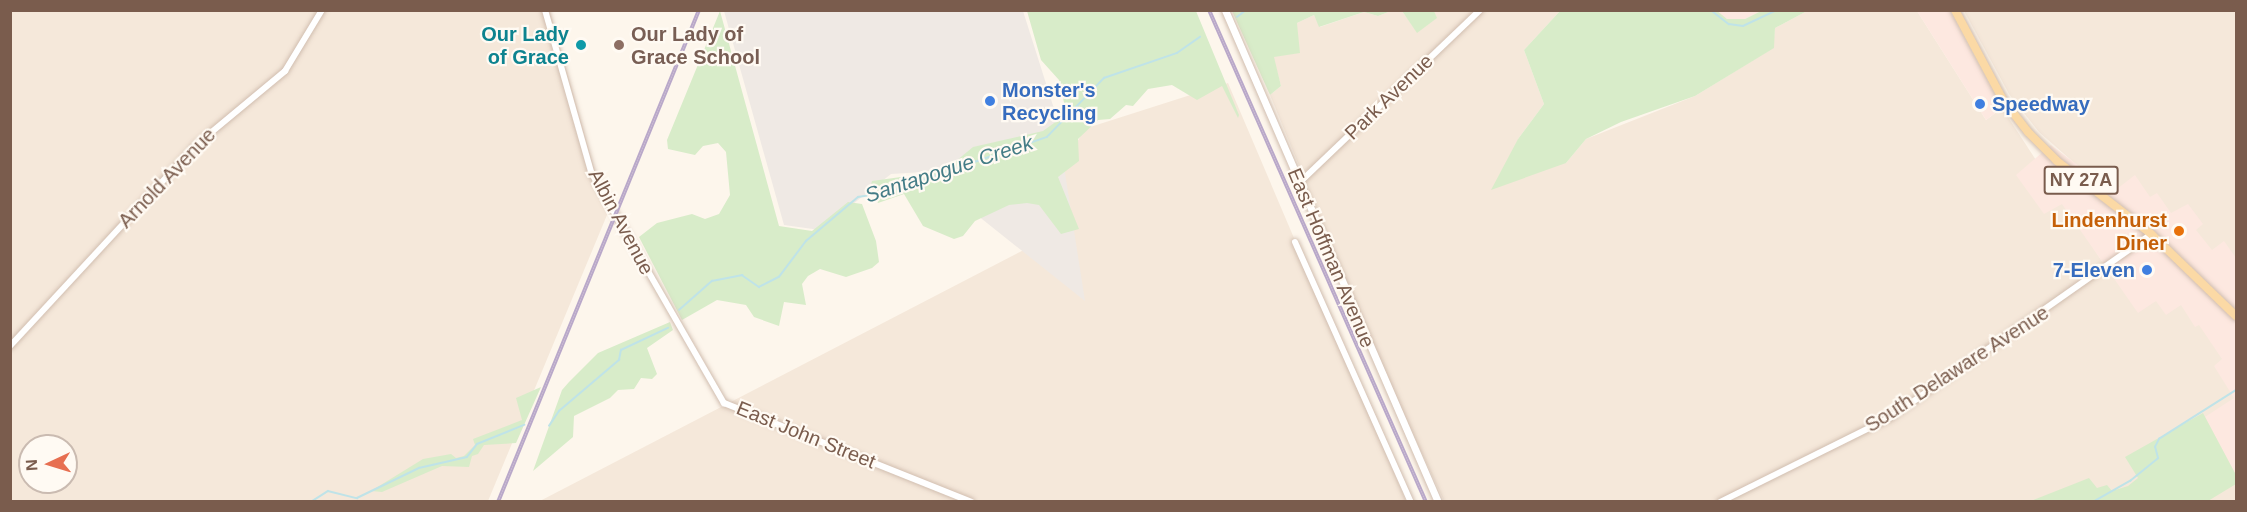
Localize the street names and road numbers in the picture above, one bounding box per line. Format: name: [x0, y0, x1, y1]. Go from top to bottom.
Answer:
street label: Park Avenue: [1340, 49, 1438, 145]
street label: Arnold Avenue: [113, 123, 221, 233]
street label: Albin Avenue: [583, 164, 659, 280]
street label: East Hoffman Avenue: [1282, 164, 1380, 352]
road number: NY 27A: [2042, 165, 2120, 195]
street label: South Delaware Avenue: [1860, 300, 2054, 438]
street label: East John Street: [733, 396, 879, 474]

